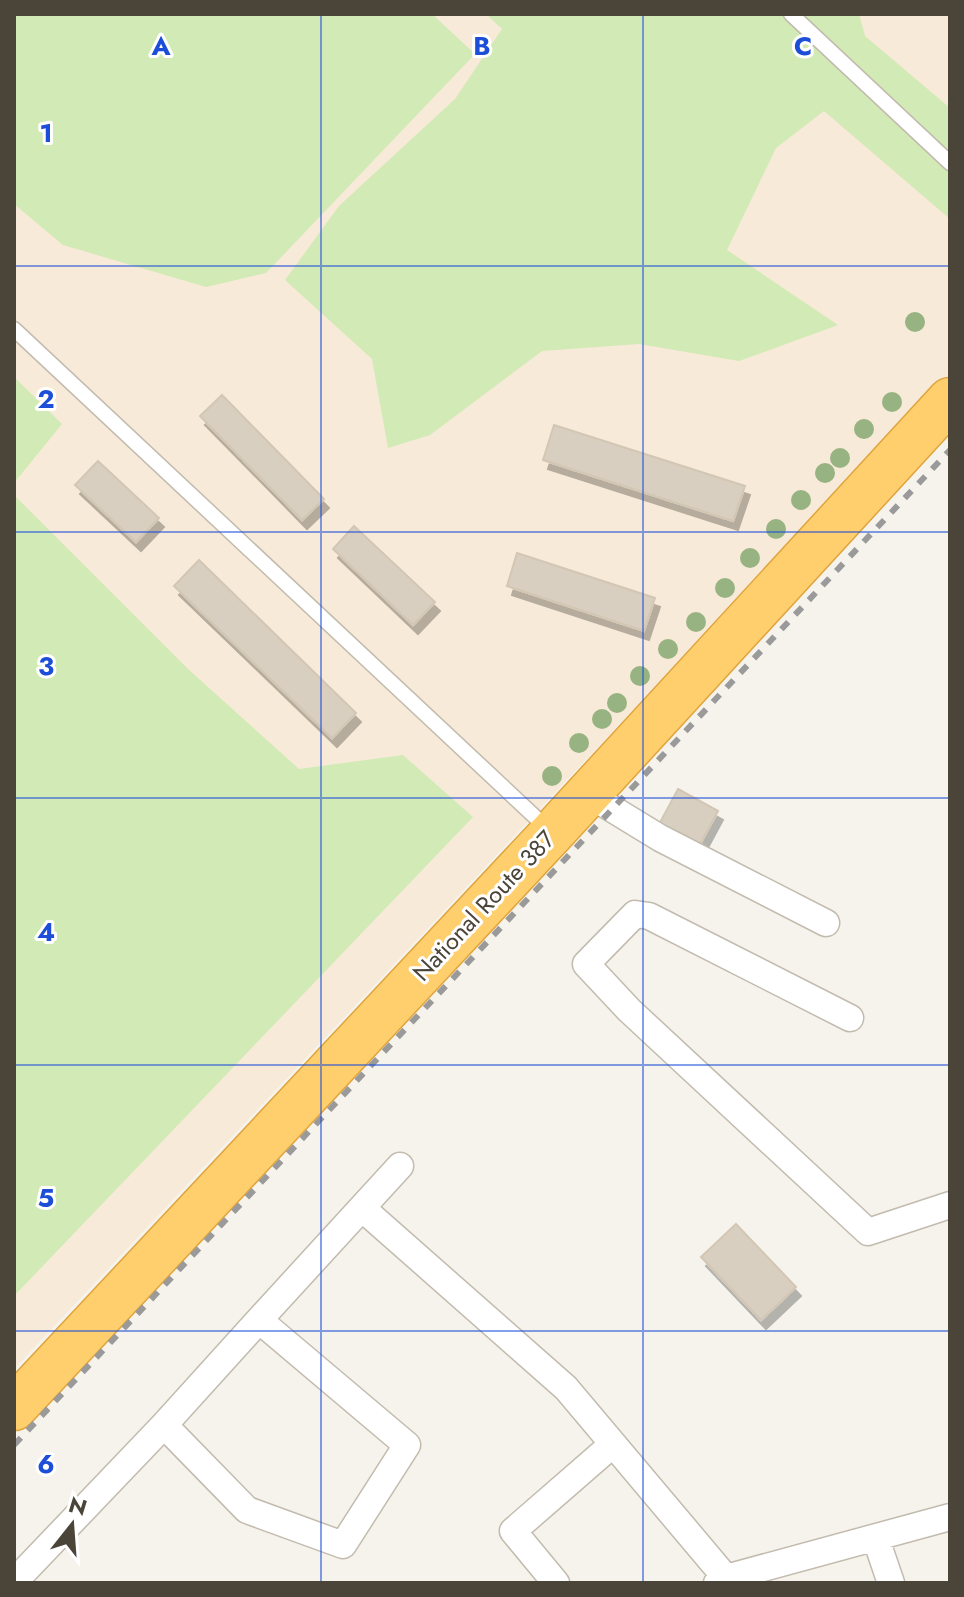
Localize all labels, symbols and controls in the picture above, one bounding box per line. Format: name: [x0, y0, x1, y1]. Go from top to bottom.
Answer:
text: A: [150, 27, 171, 65]
text: B: [473, 27, 491, 65]
text: C: [794, 27, 812, 65]
text: 1: [39, 114, 53, 152]
text: 2: [37, 380, 55, 418]
text: 3: [38, 647, 54, 685]
street label: National Route 387: [404, 822, 563, 989]
text: 4: [37, 913, 55, 951]
text: 5: [38, 1179, 54, 1217]
text: 6: [37, 1445, 55, 1483]
north arrow: [32, 1485, 112, 1565]
text: N: [65, 1488, 91, 1524]

